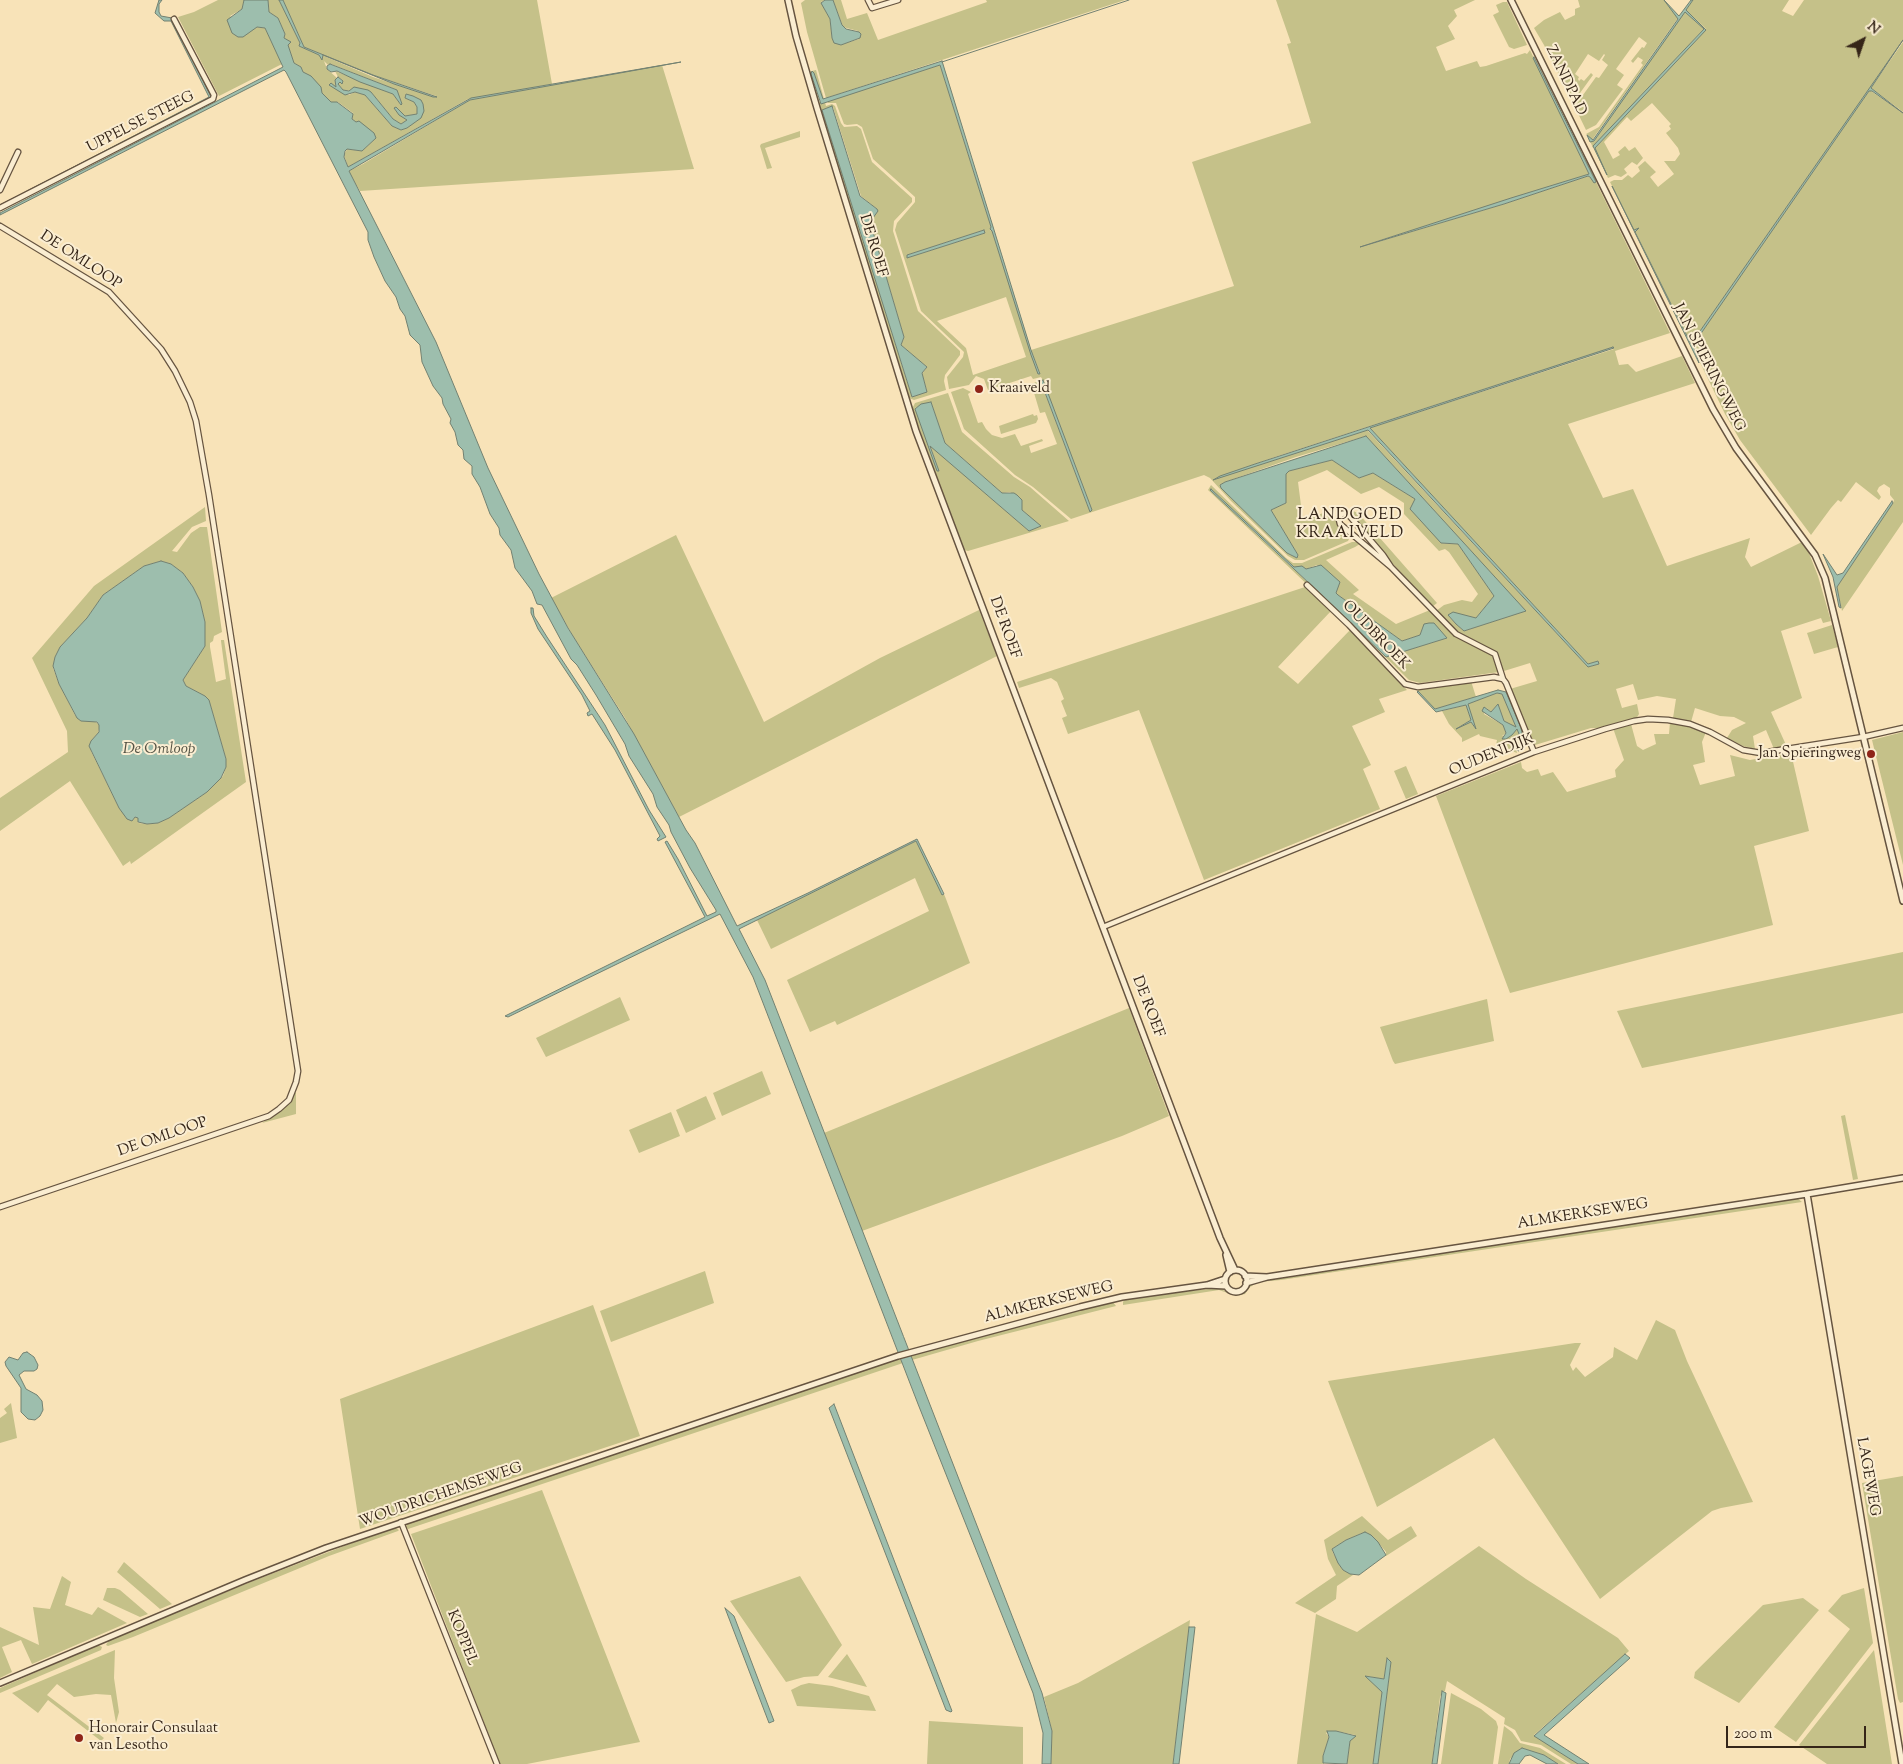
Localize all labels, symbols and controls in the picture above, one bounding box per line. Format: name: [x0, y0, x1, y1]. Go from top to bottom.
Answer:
north arrow: [1838, 15, 1888, 65]
text: N: [1862, 17, 1884, 40]
street label: ZANDPAD: [1540, 43, 1590, 119]
street label: UPPELSE STEEG: [84, 88, 198, 158]
street label: DE ROEF: [854, 212, 890, 280]
street label: DE OMLOOP: [36, 228, 124, 294]
street label: JAN SPIERINGWEG: [1668, 301, 1748, 435]
place label: Kraaiveld: [989, 380, 1050, 398]
marker: Kraaiveld: [973, 383, 985, 395]
district label: LANDGOED KRAAIVELD: [1295, 506, 1405, 544]
street label: DE ROEF: [984, 595, 1024, 661]
street label: OUDBROEK: [1337, 598, 1413, 674]
street label: OUDENDIJK: [1447, 731, 1537, 781]
water label: De Omloop: [123, 740, 195, 760]
place label: Jan Spieringweg: [1758, 745, 1861, 763]
marker: Jan Spieringweg: [1865, 748, 1877, 760]
street label: DE ROEF: [1127, 974, 1167, 1040]
street label: DE OMLOOP: [116, 1114, 210, 1162]
street label: ALMKERKSEWEG: [1516, 1196, 1650, 1234]
street label: ALMKERKSEWEG: [983, 1278, 1115, 1328]
street label: LAGEWEG: [1851, 1436, 1883, 1518]
street label: WOUDRICHEMSEWEG: [357, 1460, 525, 1532]
street label: KOPPEL: [442, 1608, 480, 1668]
scale bar: [1728, 1716, 1868, 1748]
place label: Honorair Consulaat van Lesotho: [89, 1720, 218, 1755]
text: 200 m: [1734, 1724, 1773, 1745]
marker: Honorair Consulaat van Lesotho: [73, 1732, 85, 1744]

